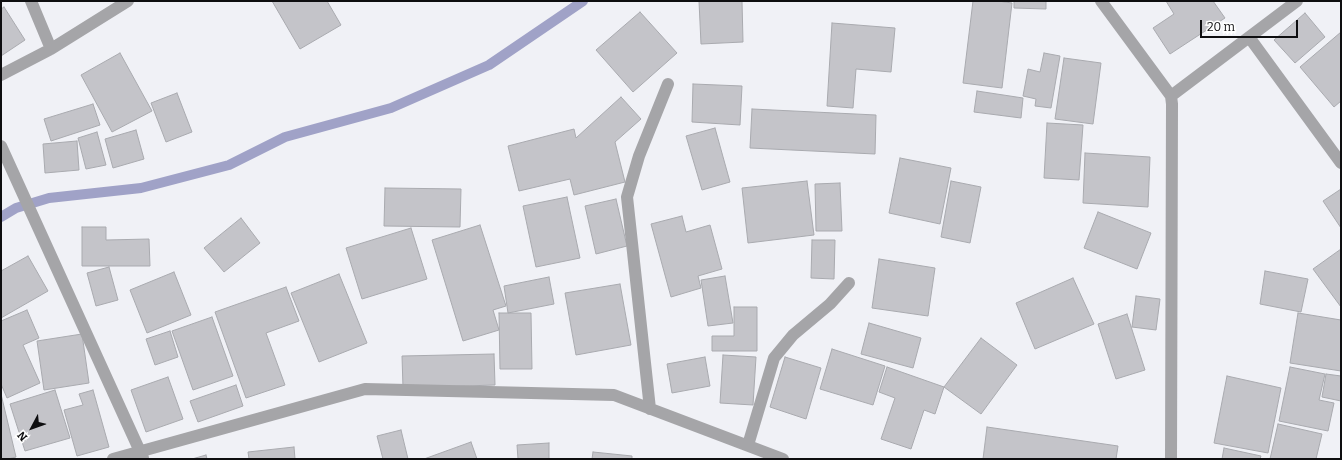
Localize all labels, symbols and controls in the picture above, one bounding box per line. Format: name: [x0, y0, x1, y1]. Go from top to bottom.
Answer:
scale bar: [1202, 12, 1300, 38]
text: 20 m: [1207, 20, 1235, 34]
north arrow: [12, 408, 52, 448]
text: N: [15, 429, 30, 444]

